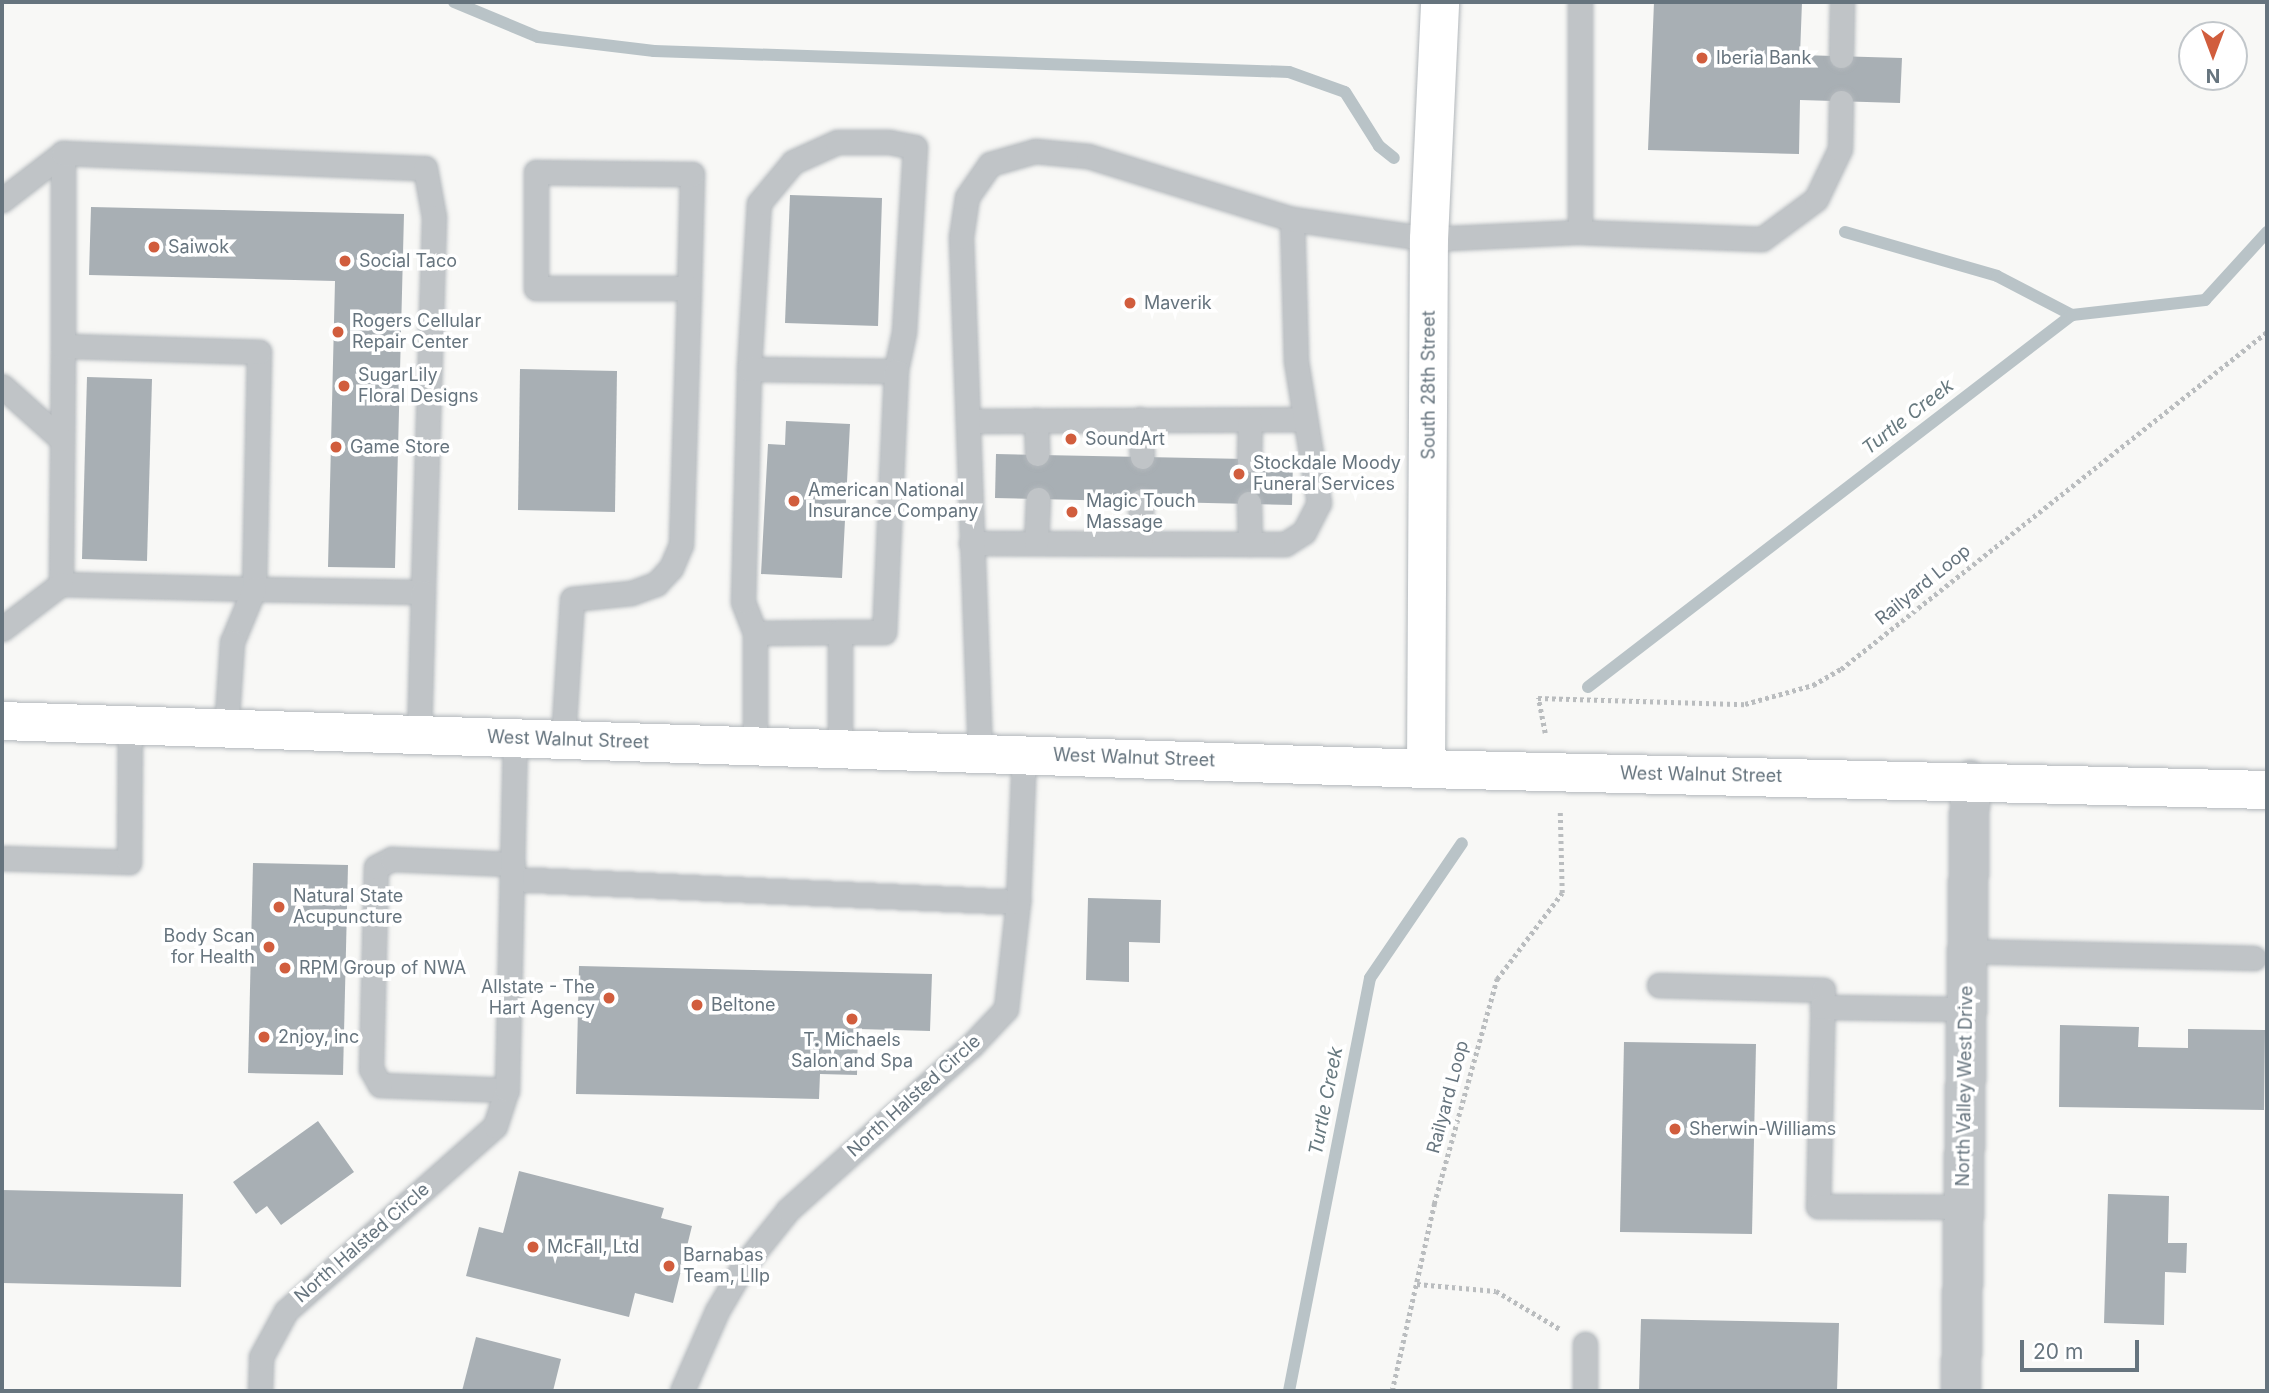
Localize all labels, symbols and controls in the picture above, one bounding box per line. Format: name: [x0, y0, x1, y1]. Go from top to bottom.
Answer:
north arrow: [2178, 21, 2248, 91]
place label: Iberia Bank: [1716, 47, 1811, 69]
marker: Iberia Bank: [1694, 50, 1710, 66]
text: N: [2206, 64, 2220, 87]
place label: Saiwok: [168, 236, 229, 258]
marker: Saiwok: [146, 239, 162, 255]
place label: Social Taco: [359, 250, 457, 272]
marker: Social Taco: [337, 253, 353, 269]
place label: Maverik: [1144, 292, 1212, 314]
marker: Maverik: [1122, 295, 1138, 311]
street label: South 28th Street: [1418, 310, 1440, 460]
place label: Rogers Cellular Repair Center: [352, 311, 481, 354]
marker: Rogers Cellular Repair Center: [330, 324, 346, 340]
place label: SugarLily Floral Designs: [358, 365, 479, 408]
water label: Turtle Creek: [1858, 374, 1958, 460]
marker: SugarLily Floral Designs: [336, 378, 352, 394]
place label: SoundArt: [1085, 428, 1165, 450]
marker: SoundArt: [1063, 431, 1079, 447]
place label: Game Store: [350, 436, 450, 458]
marker: Game Store: [328, 439, 344, 455]
place label: Stockdale Moody Funeral Services: [1253, 453, 1401, 496]
marker: Stockdale Moody Funeral Services: [1231, 466, 1247, 482]
place label: American National Insurance Company: [808, 480, 978, 522]
place label: Magic Touch Massage: [1086, 491, 1196, 534]
marker: American National Insurance Company: [786, 493, 802, 509]
marker: Magic Touch Massage: [1064, 504, 1080, 520]
street label: Railyard Loop: [1871, 540, 1975, 630]
street label: West Walnut Street: [487, 726, 649, 754]
street label: West Walnut Street: [1053, 744, 1215, 772]
street label: West Walnut Street: [1620, 763, 1782, 787]
place label: Natural State Acupuncture: [293, 886, 403, 928]
marker: Natural State Acupuncture: [271, 899, 287, 915]
place label: Body Scan for Health: [163, 926, 255, 968]
marker: Body Scan for Health: [261, 939, 277, 955]
place label: RPM Group of NWA: [299, 957, 466, 979]
marker: RPM Group of NWA: [277, 960, 293, 976]
place label: Allstate - The Hart Agency: [481, 977, 595, 1020]
street label: North Valley West Drive: [1952, 985, 1978, 1187]
marker: Allstate - The Hart Agency: [601, 990, 617, 1006]
place label: Beltone: [711, 994, 776, 1016]
marker: Beltone: [689, 997, 705, 1013]
marker: T. Michaels Salon and Spa: [844, 1011, 860, 1027]
place label: 2njoy, inc: [278, 1026, 359, 1048]
marker: 2njoy, inc: [256, 1029, 272, 1045]
place label: T. Michaels Salon and Spa: [791, 1030, 913, 1072]
street label: North Halsted Circle: [843, 1031, 985, 1161]
street label: Railyard Loop: [1423, 1038, 1473, 1156]
water label: Turtle Creek: [1304, 1045, 1348, 1157]
place label: Sherwin-Williams: [1689, 1118, 1836, 1140]
marker: Sherwin-Williams: [1667, 1121, 1683, 1137]
street label: North Halsted Circle: [290, 1179, 434, 1307]
place label: McFall, Ltd: [547, 1236, 639, 1258]
marker: McFall, Ltd: [525, 1239, 541, 1255]
place label: Barnabas Team, Lllp: [683, 1245, 770, 1288]
marker: Barnabas Team, Lllp: [661, 1258, 677, 1274]
scale bar: [2024, 1326, 2143, 1370]
text: 20 m: [2033, 1339, 2083, 1364]

